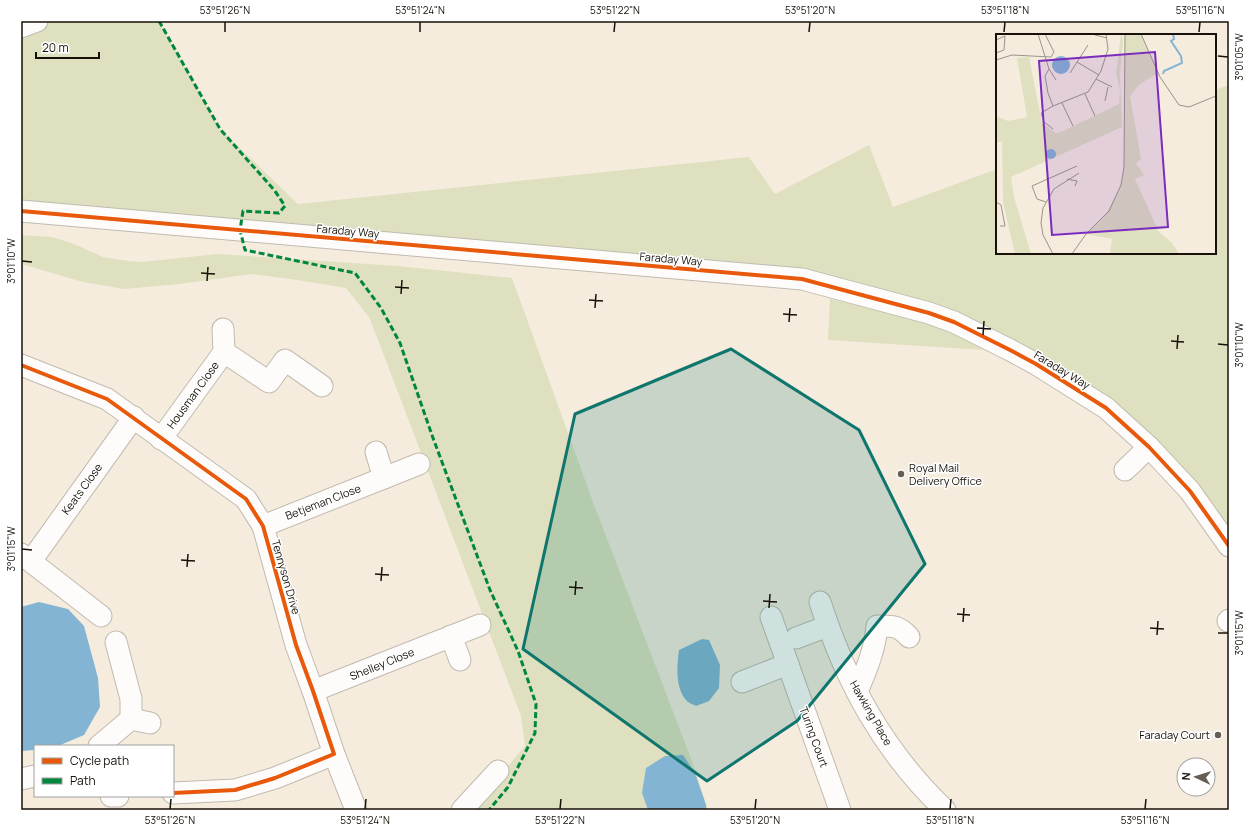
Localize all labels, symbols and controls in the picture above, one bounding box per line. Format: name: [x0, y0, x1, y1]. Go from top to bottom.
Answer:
text: 53°51'26"N: [200, 3, 250, 17]
text: 53°51'24"N: [395, 3, 445, 17]
text: 53°51'22"N: [590, 3, 640, 17]
text: 53°51'20"N: [785, 3, 835, 17]
text: 53°51'18"N: [981, 3, 1029, 17]
text: 53°51'16"N: [1176, 3, 1224, 17]
text: 3°01'05"W: [1232, 33, 1246, 81]
scale bar: [36, 34, 99, 60]
inset map: [996, 34, 1216, 254]
text: 20 m: [42, 39, 69, 56]
street label: Faraday Way: [316, 220, 380, 241]
text: 3°01'10"W: [4, 238, 18, 284]
street label: Faraday Way: [639, 248, 703, 269]
text: 3°01'10"W: [1232, 322, 1246, 368]
street label: Faraday Way: [1031, 347, 1093, 392]
street label: Housman Close: [163, 358, 222, 431]
street label: Keats Close: [58, 460, 106, 517]
place label: Royal Mail Delivery Office: [909, 460, 983, 488]
marker: Royal Mail Delivery Office: [896, 469, 906, 479]
street label: Betjeman Close: [283, 480, 363, 523]
text: 3°01'15"W: [4, 526, 18, 572]
street label: Tennyson Drive: [269, 538, 305, 617]
text: 3°01'15"W: [1232, 610, 1246, 656]
street label: Shelley Close: [347, 644, 417, 683]
street label: Hawking Place: [847, 677, 896, 749]
street label: Turing Court: [797, 704, 832, 769]
place label: Faraday Court: [1139, 727, 1210, 742]
marker: Faraday Court: [1213, 730, 1223, 740]
legend: [34, 745, 174, 797]
text: Cycle path: [70, 752, 129, 769]
north arrow: [1176, 757, 1216, 797]
text: Path: [70, 772, 96, 789]
text: N: [1178, 772, 1193, 781]
text: 53°51'26"N: [145, 813, 195, 827]
text: 53°51'24"N: [340, 813, 390, 827]
text: 53°51'22"N: [535, 813, 585, 827]
text: 53°51'20"N: [730, 813, 780, 827]
text: 53°51'18"N: [926, 813, 974, 827]
text: 53°51'16"N: [1121, 813, 1169, 827]

